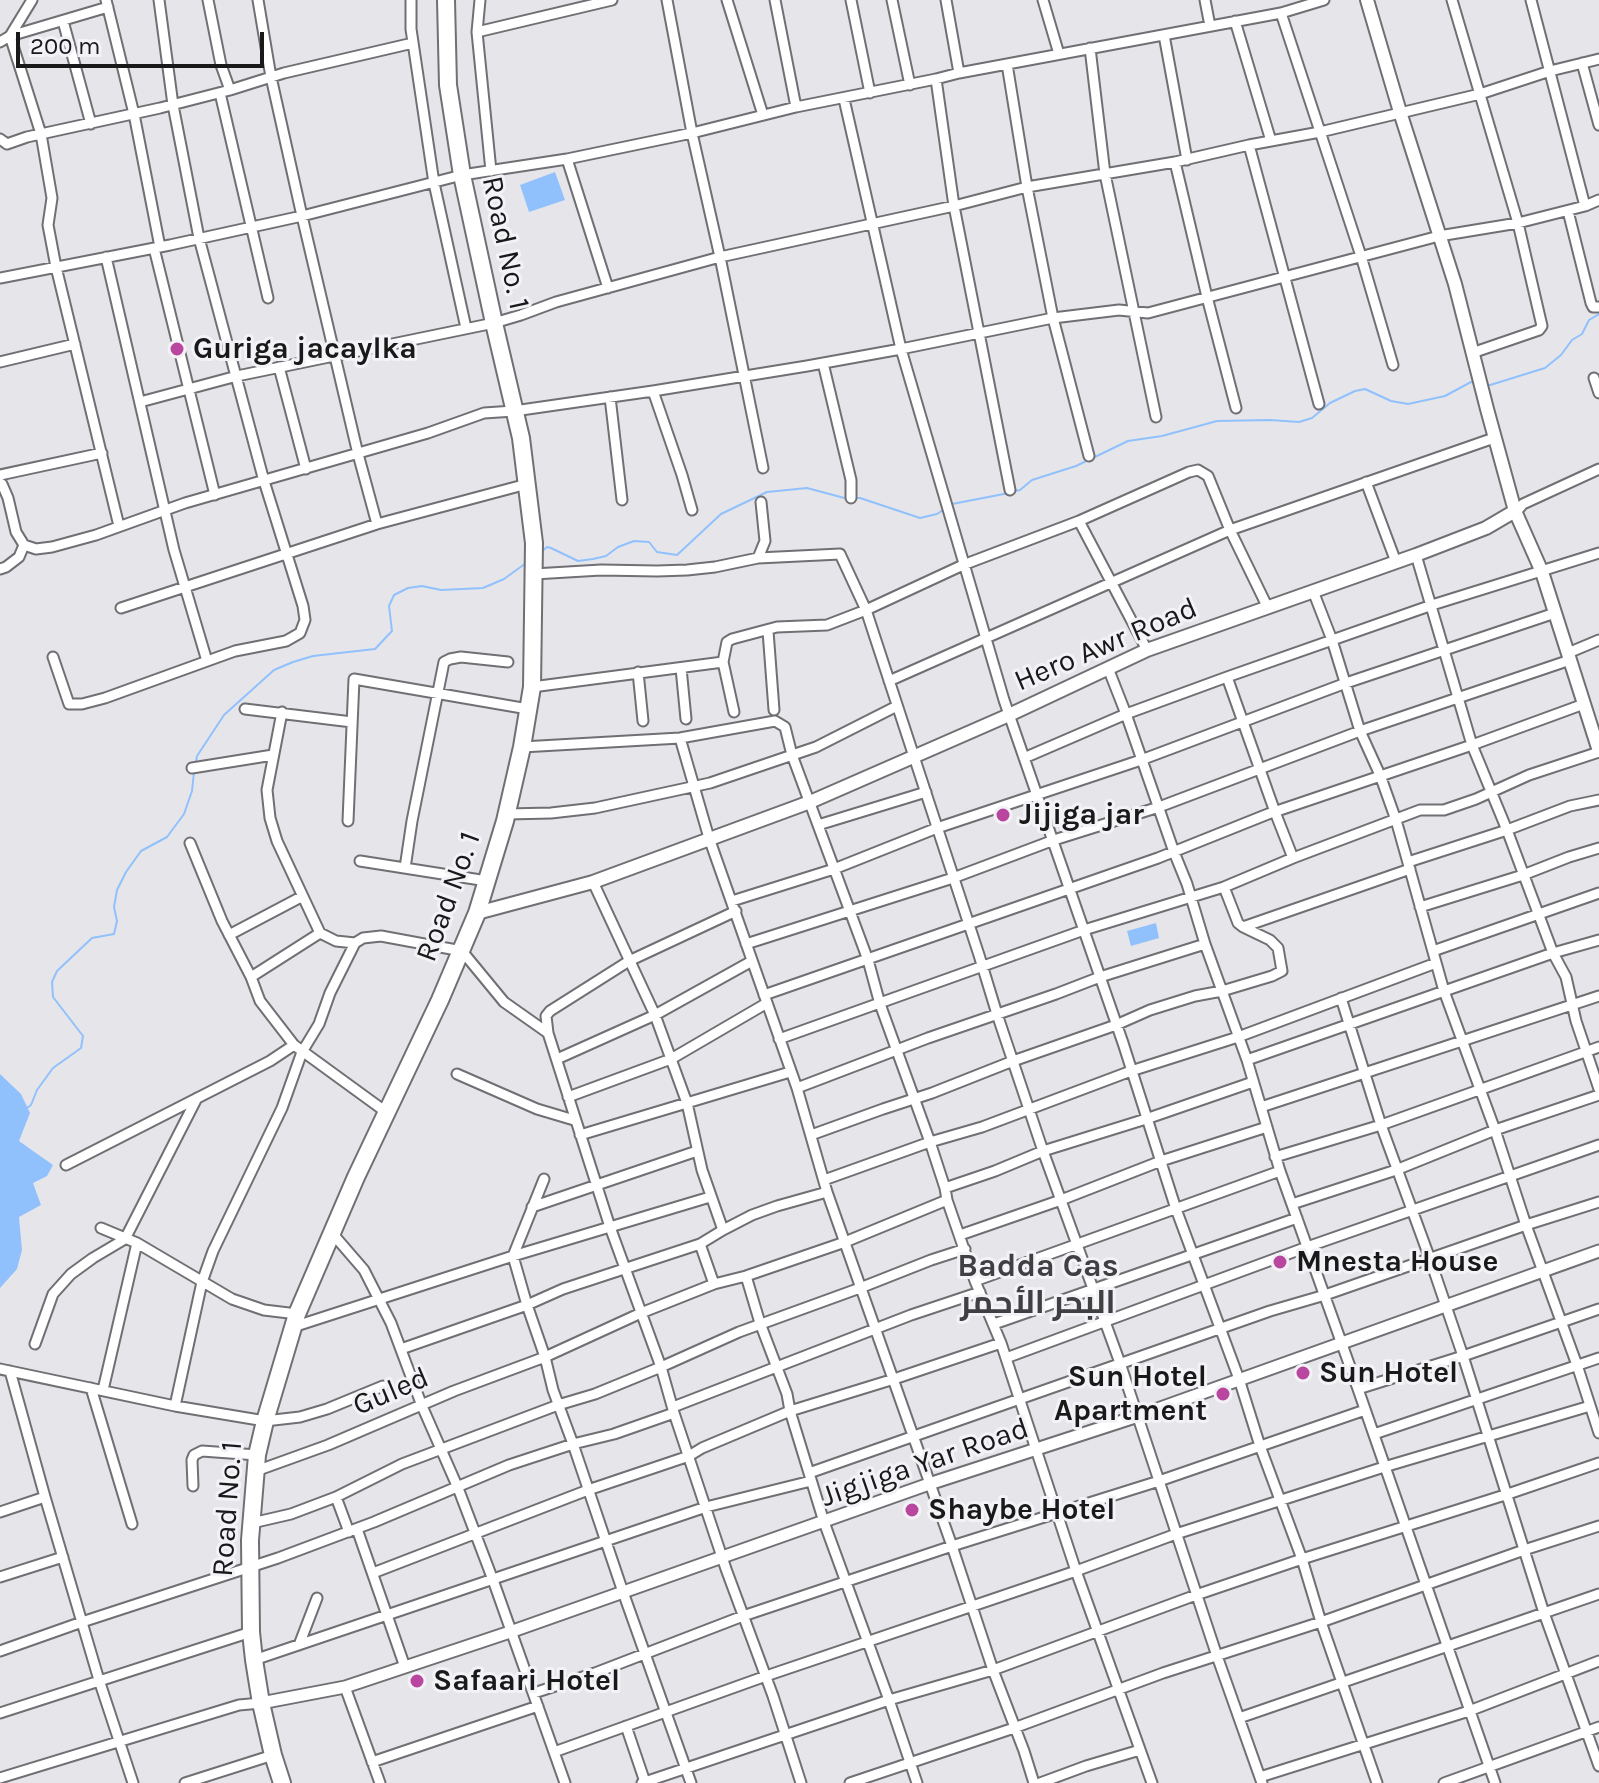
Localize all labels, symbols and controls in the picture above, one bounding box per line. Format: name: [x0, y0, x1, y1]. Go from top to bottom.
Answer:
scale bar: [20, 16, 268, 66]
text: 200 m: [30, 32, 101, 60]
street label: Road No. 1: [473, 173, 537, 313]
place label: Guriga jacaylka: [193, 331, 417, 367]
marker: Guriga jacaylka: [168, 340, 186, 358]
street label: Hero Awr Road: [1009, 590, 1203, 700]
place label: Jijiga jar: [1019, 797, 1144, 833]
marker: Jijiga jar: [994, 806, 1012, 824]
street label: Road No. 1: [409, 827, 489, 967]
place label: Mnesta House: [1296, 1244, 1498, 1280]
district label: Badda Cas البحر الأحمر: [957, 1248, 1119, 1323]
marker: Mnesta House: [1271, 1253, 1289, 1271]
place label: Sun Hotel: [1319, 1355, 1458, 1391]
place label: Sun Hotel Apartment: [1054, 1359, 1207, 1430]
street label: Guled: [348, 1360, 434, 1424]
marker: Sun Hotel: [1294, 1364, 1312, 1382]
marker: Sun Hotel Apartment: [1214, 1385, 1232, 1403]
street label: Jigjiga Yar Road: [816, 1411, 1034, 1515]
street label: Road No. 1: [205, 1440, 251, 1578]
place label: Shaybe Hotel: [928, 1492, 1115, 1528]
marker: Shaybe Hotel: [903, 1501, 921, 1519]
place label: Safaari Hotel: [433, 1663, 620, 1699]
marker: Safaari Hotel: [408, 1672, 426, 1690]

